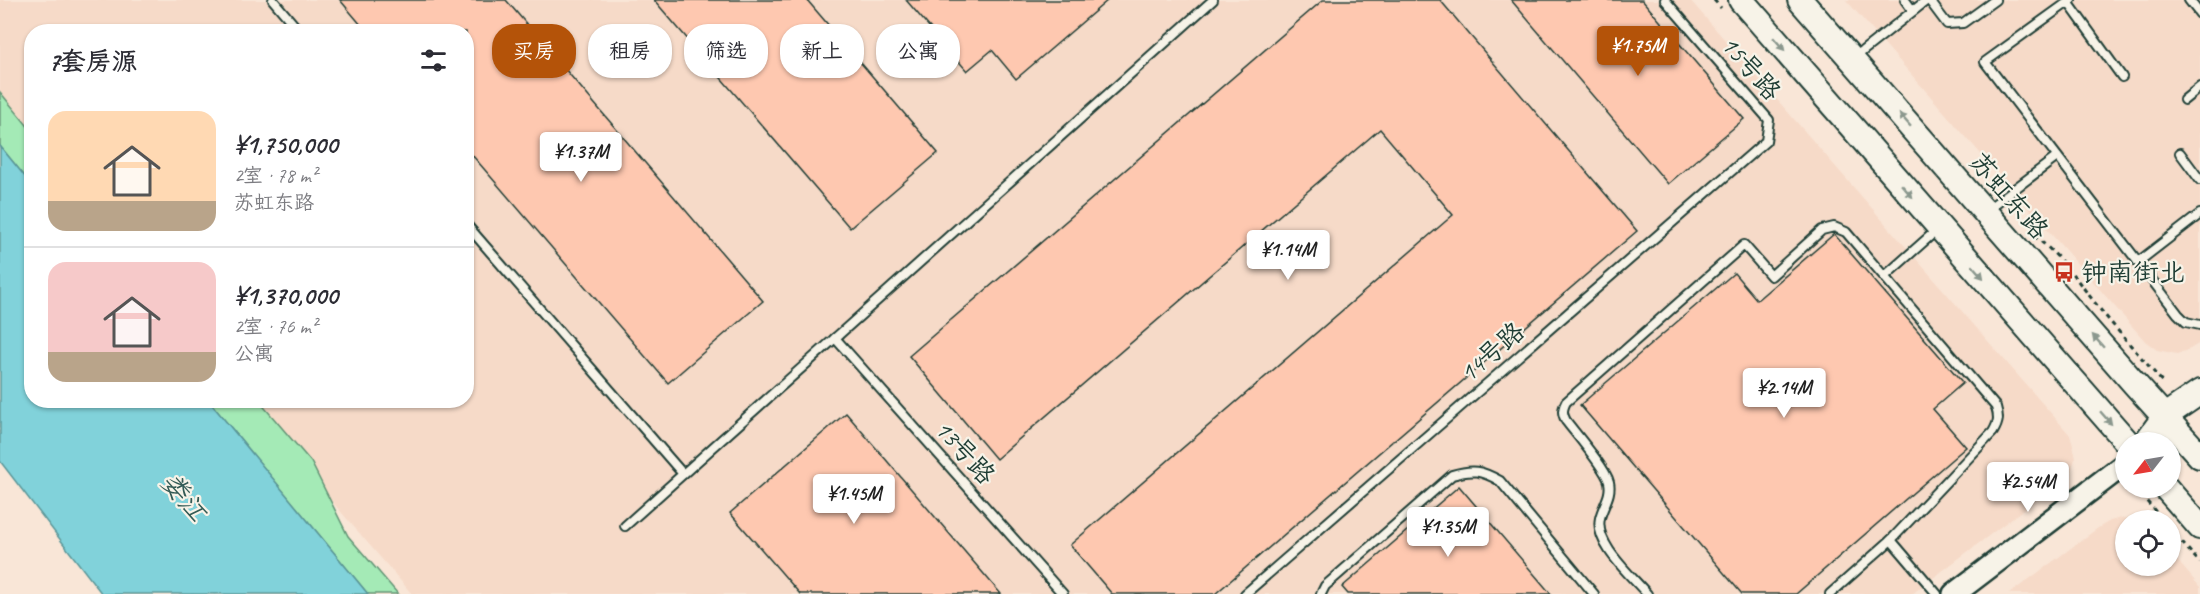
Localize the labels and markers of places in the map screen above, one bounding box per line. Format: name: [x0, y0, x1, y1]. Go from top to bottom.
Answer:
pin: ¥1.75M: [1589, 26, 1687, 77]
pin: ¥1.37M: [532, 132, 630, 183]
pin: ¥1.14M: [1239, 230, 1337, 281]
place label: 钟南街北: [2081, 256, 2185, 289]
bus stop icon: 钟南街北: [2052, 260, 2076, 284]
pin: ¥2.14M: [1735, 368, 1833, 419]
pin: ¥2.54M: [1979, 462, 2077, 513]
pin: ¥1.45M: [805, 474, 903, 525]
pin: ¥1.35M: [1399, 507, 1497, 558]

